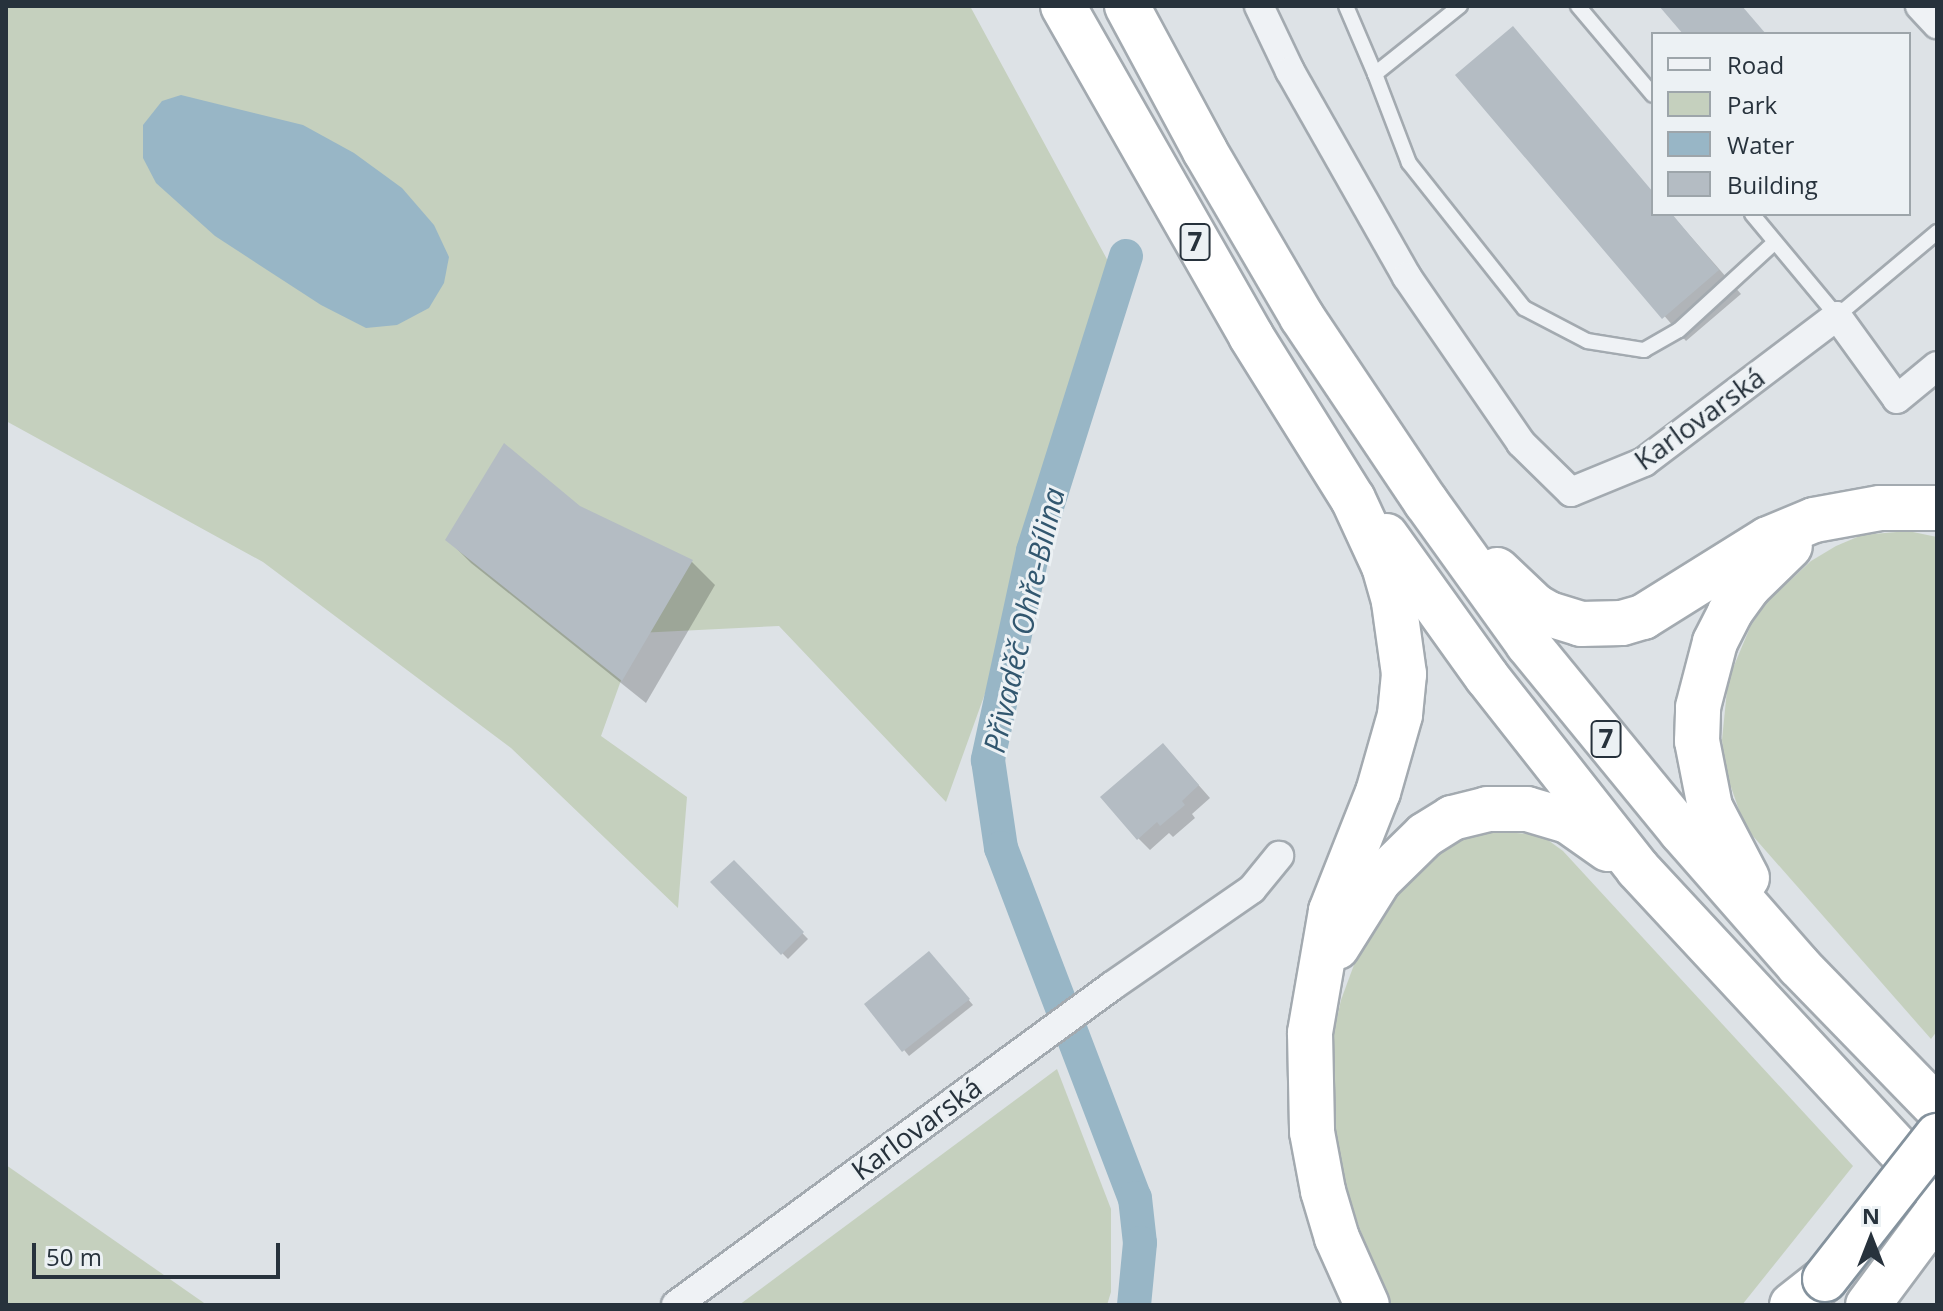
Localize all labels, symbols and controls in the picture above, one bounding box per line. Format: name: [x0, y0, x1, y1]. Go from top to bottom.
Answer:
legend: [1651, 32, 1911, 216]
text: Road: [1727, 48, 1784, 81]
text: Park: [1727, 88, 1777, 121]
text: Water: [1727, 128, 1794, 161]
text: Building: [1727, 168, 1818, 201]
road number: 7: [1179, 220, 1211, 264]
street label: Karlovarská: [1627, 360, 1771, 476]
water label: Přivaděč Ohře-Bílina: [976, 484, 1072, 756]
road number: 7: [1590, 717, 1622, 761]
street label: Karlovarská: [844, 1070, 988, 1186]
north arrow: [1831, 1199, 1911, 1279]
text: N: [1862, 1200, 1880, 1230]
scale bar: [36, 1227, 284, 1277]
text: 50 m: [46, 1240, 102, 1273]

